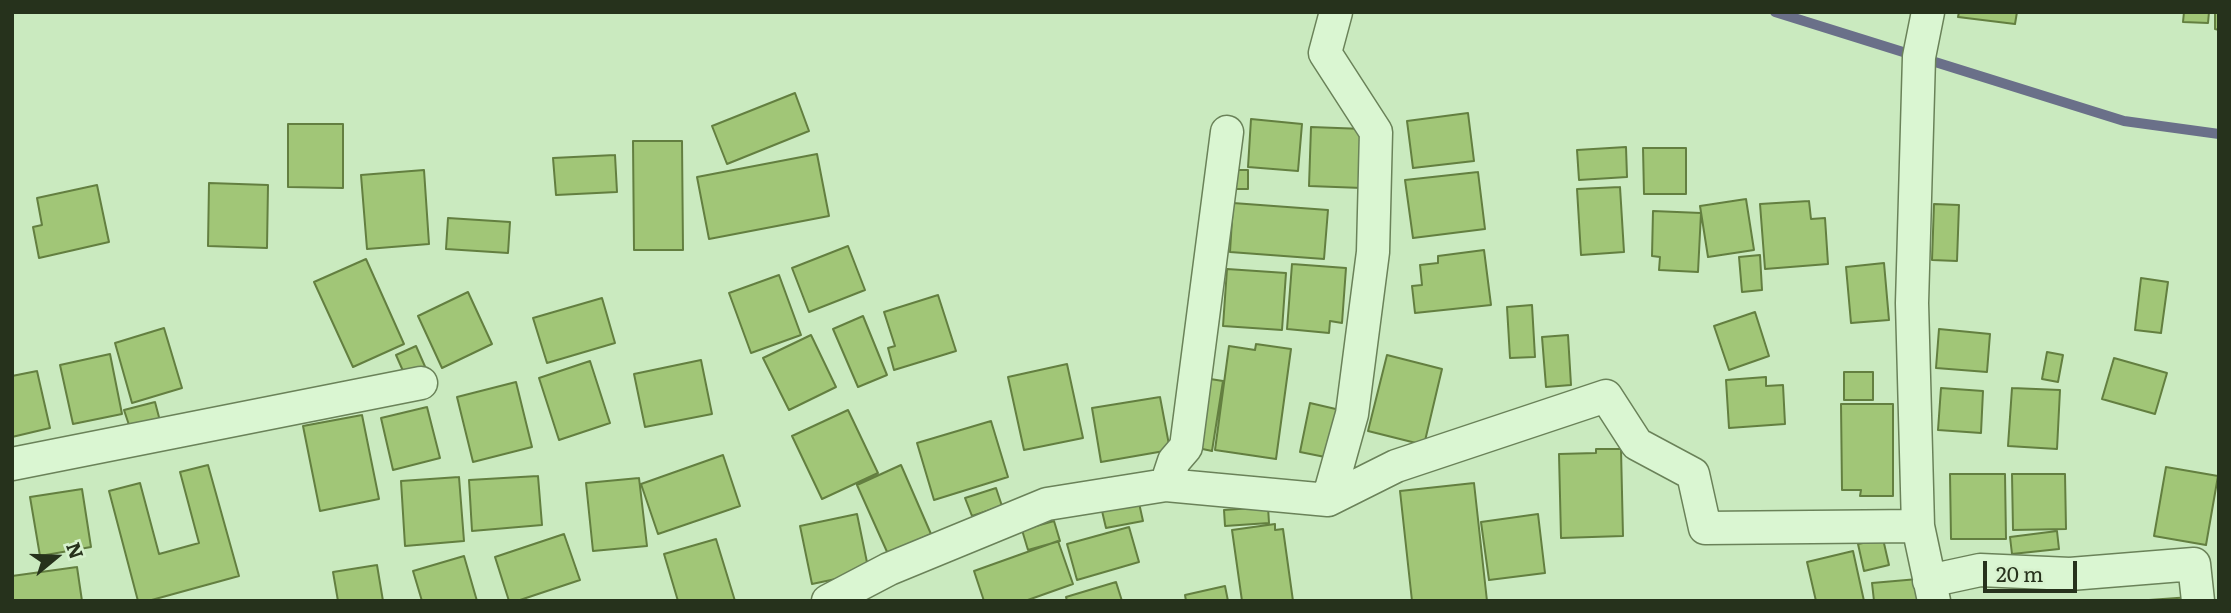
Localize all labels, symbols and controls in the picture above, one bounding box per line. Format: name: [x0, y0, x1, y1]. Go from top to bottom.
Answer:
north arrow: [21, 522, 91, 592]
text: N: [60, 538, 92, 562]
scale bar: [1986, 546, 2080, 590]
text: 20 m: [1996, 557, 2043, 588]

